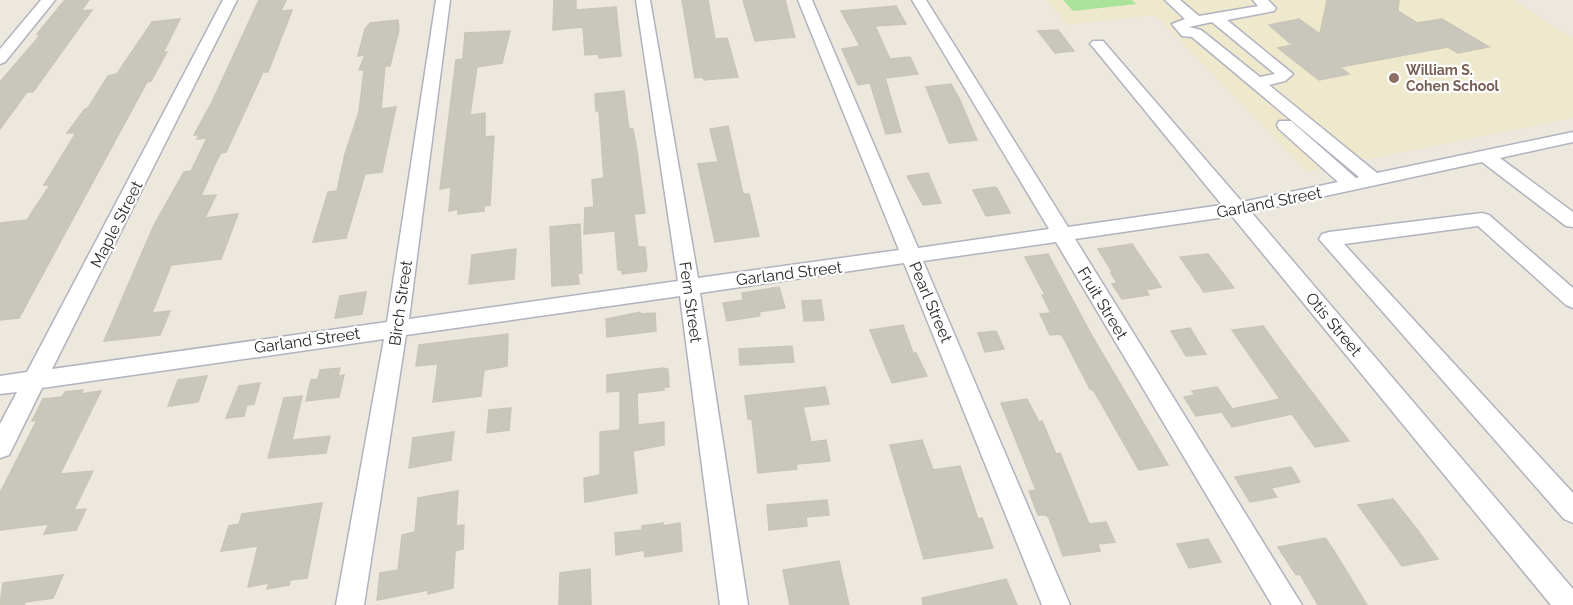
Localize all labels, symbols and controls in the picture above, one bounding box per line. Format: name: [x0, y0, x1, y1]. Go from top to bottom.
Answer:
place label: William S. Cohen School: [1406, 62, 1500, 94]
marker: William S. Cohen School: [1387, 71, 1401, 85]
street label: Maple Street: [86, 177, 147, 271]
street label: Garland Street: [1215, 183, 1324, 222]
street label: Garland Street: [735, 257, 844, 289]
street label: Birch Street: [385, 259, 416, 347]
street label: Pearl Street: [905, 259, 956, 346]
street label: Fern Street: [675, 260, 706, 344]
street label: Fruit Street: [1074, 264, 1132, 344]
street label: Otis Street: [1302, 289, 1366, 360]
street label: Garland Street: [253, 324, 362, 357]

